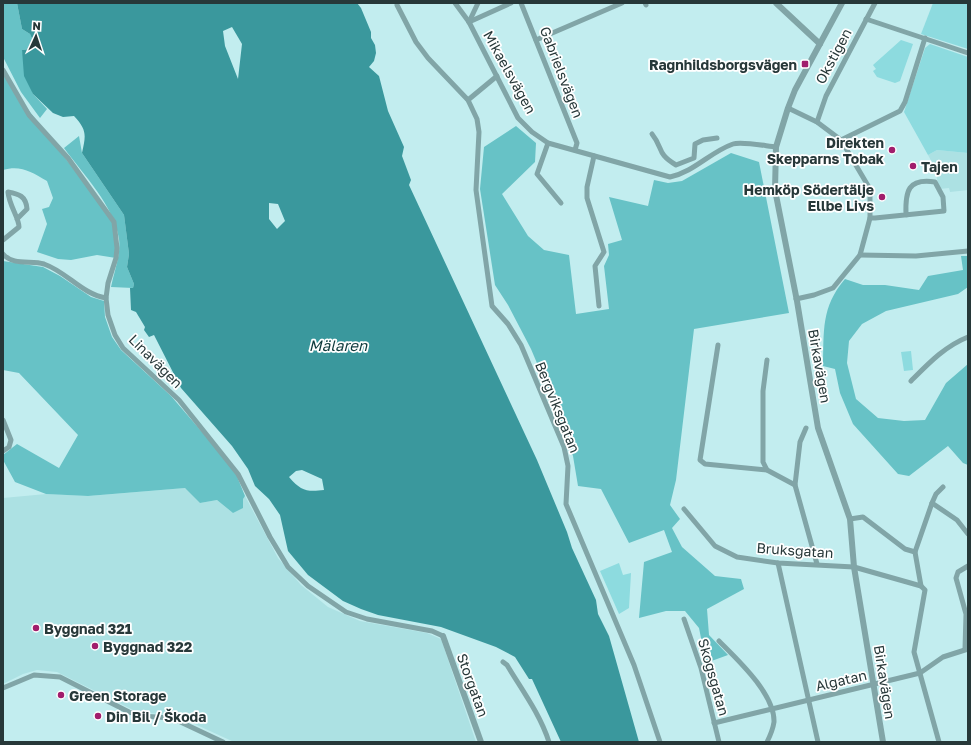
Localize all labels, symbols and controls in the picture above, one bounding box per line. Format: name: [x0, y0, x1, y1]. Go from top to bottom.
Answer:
north arrow: [16, 16, 56, 56]
text: N: [32, 19, 41, 32]
street label: Gabrielsvägen: [537, 24, 587, 120]
street label: Okstigen: [811, 25, 855, 87]
street label: Mikaelsvägen: [480, 28, 540, 116]
place label: Ragnhildsborgsvägen: [649, 56, 797, 73]
marker: Ragnhildsborgsvägen: [800, 59, 810, 69]
place label: Direkten Skepparns Tobak: [767, 134, 884, 167]
marker: Direkten Skepparns Tobak: [887, 145, 897, 155]
place label: Tajen: [921, 158, 958, 175]
marker: Tajen: [908, 161, 918, 171]
place label: Hemköp Södertälje Ellbe Livs: [744, 181, 874, 214]
marker: Hemköp Södertälje Ellbe Livs: [877, 192, 887, 202]
street label: Birkavägen: [805, 328, 835, 404]
street label: Linavägen: [126, 331, 186, 391]
water label: Mälaren: [309, 336, 368, 354]
street label: Bergviksgatan: [532, 359, 584, 455]
street label: Bruksgatan: [756, 539, 834, 561]
place label: Byggnad 321: [44, 620, 132, 637]
marker: Byggnad 321: [31, 623, 41, 633]
street label: Skogsgatan: [695, 636, 733, 718]
place label: Byggnad 322: [103, 638, 193, 655]
marker: Byggnad 322: [90, 641, 100, 651]
street label: Birkavägen: [871, 644, 899, 720]
street label: Storgatan: [454, 651, 492, 719]
street label: Algatan: [814, 666, 868, 694]
place label: Green Storage: [69, 687, 167, 704]
marker: Green Storage: [56, 690, 66, 700]
place label: Din Bil / Škoda: [106, 708, 206, 725]
marker: Din Bil / Škoda: [93, 711, 103, 721]

